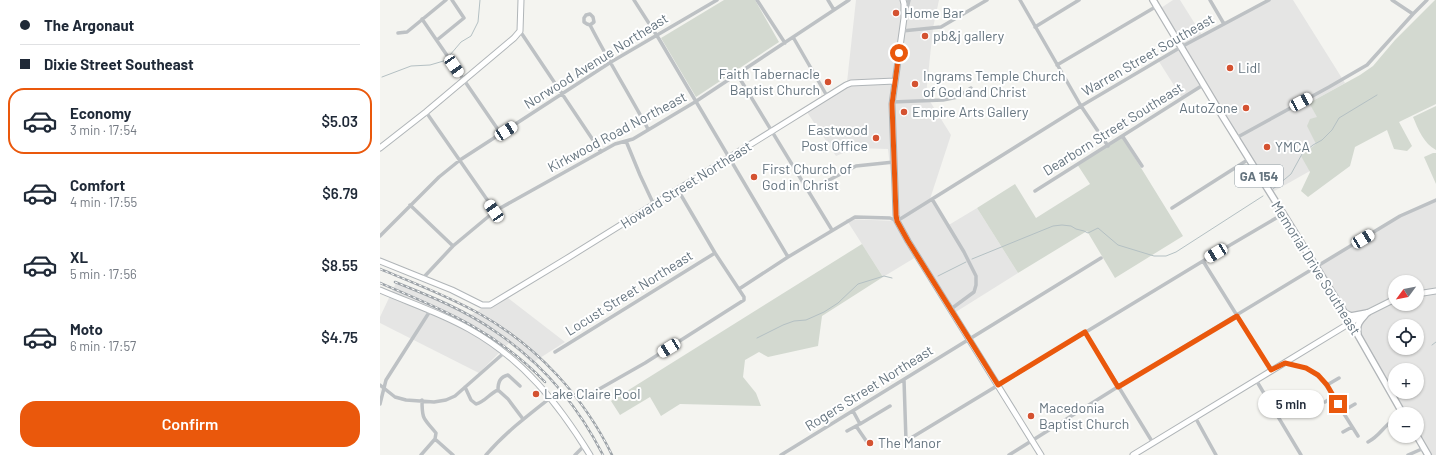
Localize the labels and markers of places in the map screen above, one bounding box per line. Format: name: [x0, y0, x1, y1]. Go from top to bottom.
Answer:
place label: Home Bar: [904, 4, 963, 21]
marker: Home Bar: [891, 8, 901, 18]
place label: pb&j gallery: [933, 27, 1005, 44]
marker: pb&j gallery: [920, 31, 930, 41]
place label: Lidl: [1238, 59, 1260, 76]
marker: Lidl: [1225, 63, 1235, 73]
place label: Faith Tabernacle Baptist Church: [719, 65, 820, 98]
place label: Ingrams Temple Church of God and Christ: [923, 67, 1066, 100]
marker: Faith Tabernacle Baptist Church: [823, 77, 833, 87]
marker: Ingrams Temple Church of God and Christ: [910, 79, 920, 89]
place label: AutoZone: [1179, 99, 1238, 116]
place label: Empire Arts Gallery: [912, 103, 1029, 120]
marker: AutoZone: [1241, 103, 1251, 113]
marker: Empire Arts Gallery: [899, 107, 909, 117]
place label: Eastwood Post Office: [801, 121, 868, 154]
marker: Eastwood Post Office: [871, 133, 881, 143]
place label: YMCA: [1275, 138, 1310, 155]
marker: YMCA: [1262, 142, 1272, 152]
place label: First Church of God in Christ: [762, 160, 852, 193]
marker: First Church of God in Christ: [749, 172, 759, 182]
place label: Lake Claire Pool: [544, 385, 640, 402]
marker: Lake Claire Pool: [531, 389, 541, 399]
place label: Macedonia Baptist Church: [1039, 399, 1129, 432]
marker: Macedonia Baptist Church: [1026, 411, 1036, 421]
place label: The Manor: [878, 434, 941, 451]
marker: The Manor: [865, 438, 875, 448]

